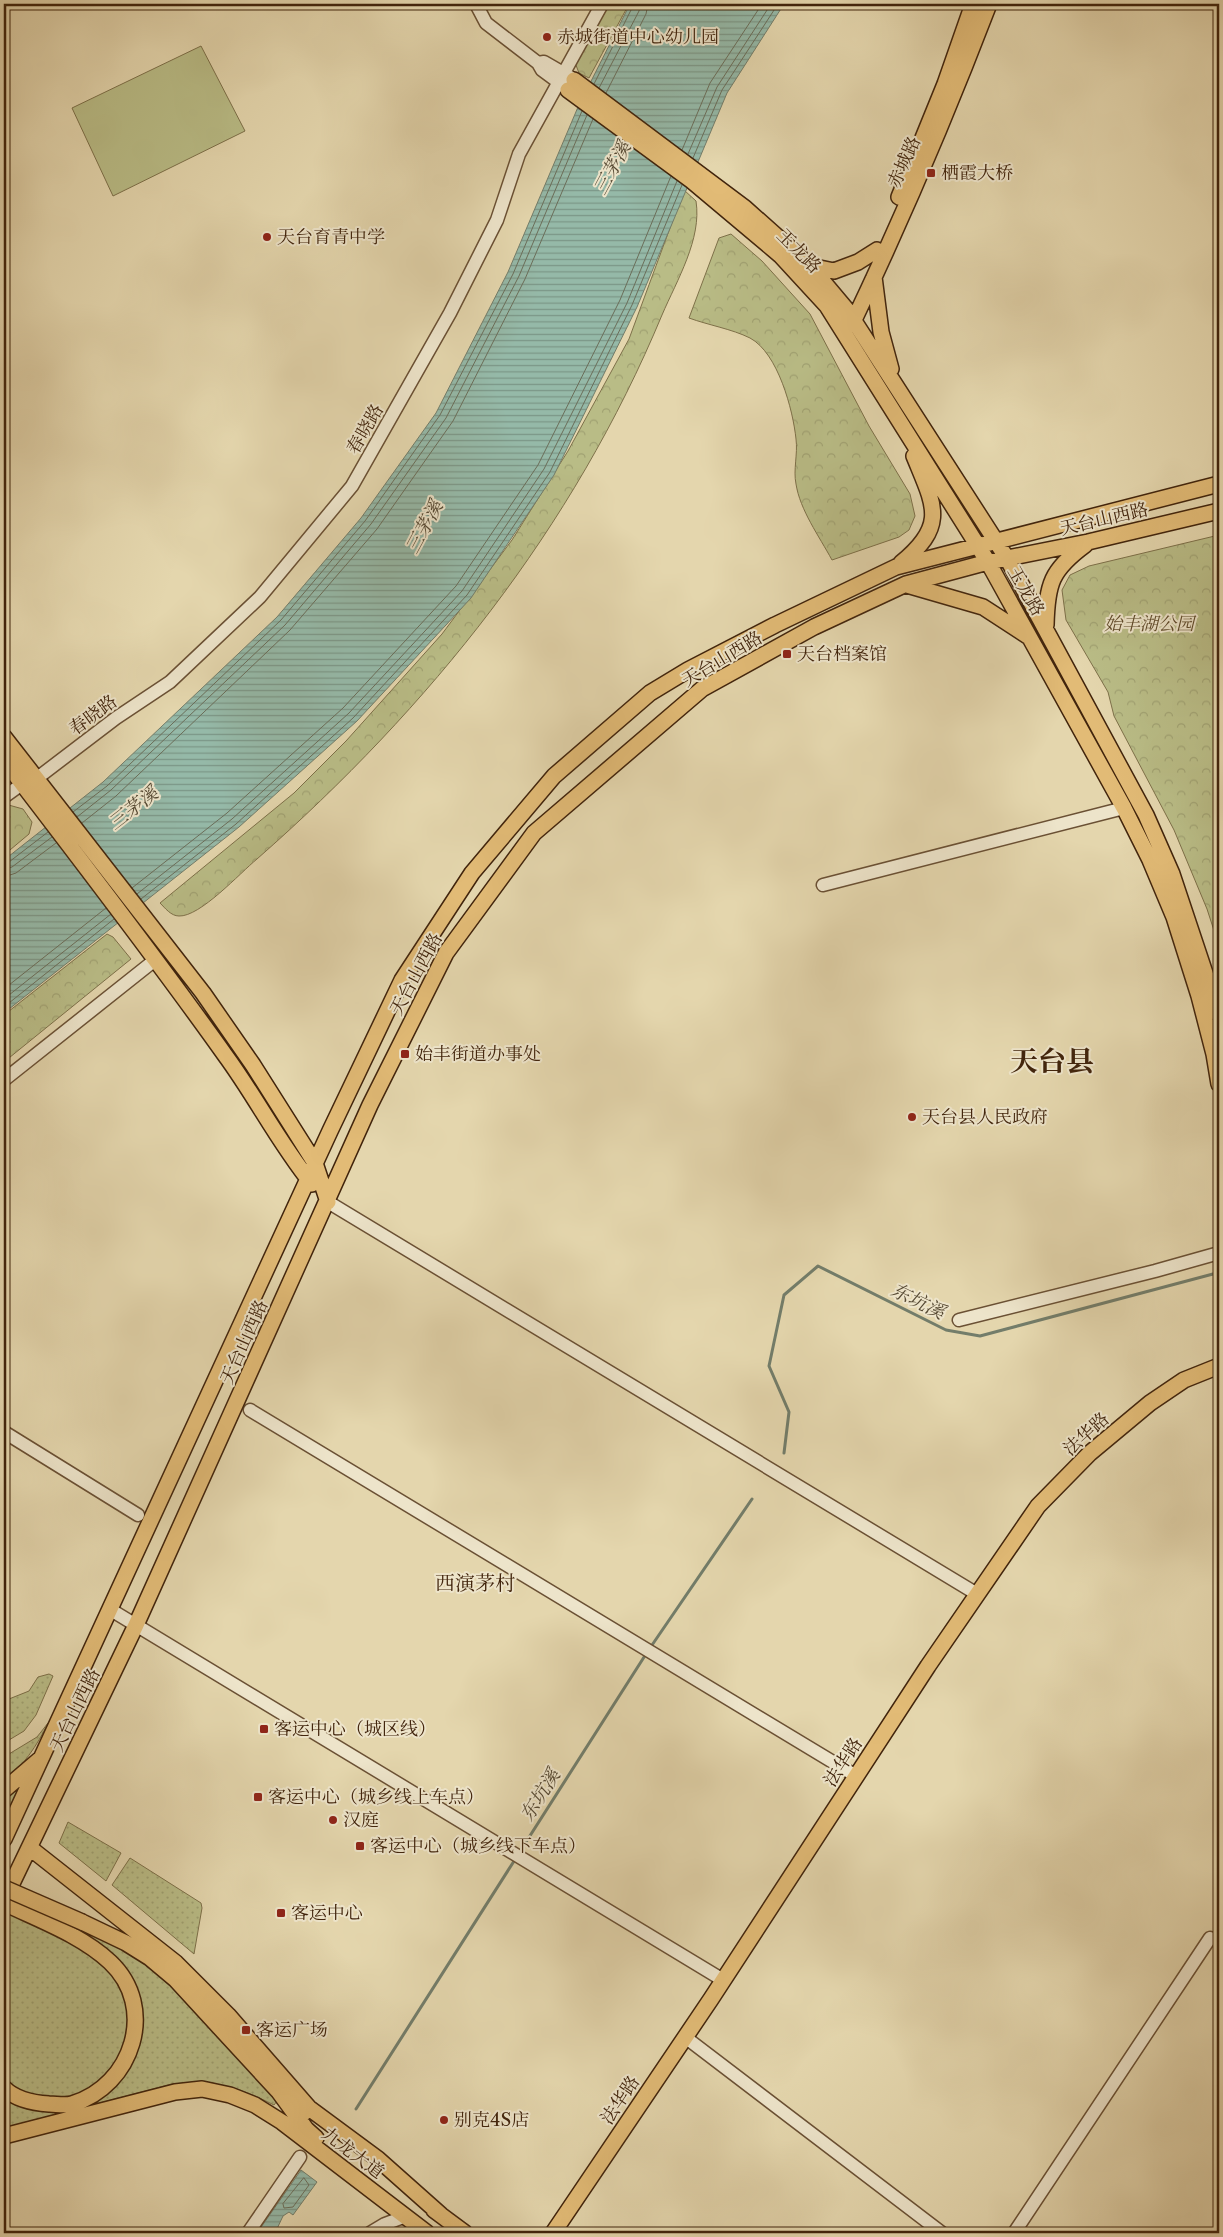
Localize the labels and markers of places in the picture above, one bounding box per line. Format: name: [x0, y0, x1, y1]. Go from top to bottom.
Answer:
place label: 赤城街道中心幼儿园: [557, 26, 719, 48]
marker: 赤城街道中心幼儿园: [541, 31, 553, 43]
place label: 栖霞大桥: [941, 162, 1013, 184]
marker: 栖霞大桥: [925, 167, 937, 179]
place label: 天台育青中学: [277, 226, 385, 248]
marker: 天台育青中学: [261, 231, 273, 243]
place label: 天台档案馆: [797, 643, 887, 665]
marker: 天台档案馆: [781, 648, 793, 660]
place label: 始丰街道办事处: [415, 1043, 541, 1065]
marker: 始丰街道办事处: [399, 1048, 411, 1060]
place label: 天台县人民政府: [922, 1106, 1048, 1128]
marker: 天台县人民政府: [906, 1111, 918, 1123]
place label: 客运中心（城区线）: [274, 1718, 436, 1740]
marker: 客运中心（城区线）: [258, 1723, 270, 1735]
place label: 客运中心（城乡线上车点）: [268, 1786, 484, 1808]
marker: 客运中心（城乡线上车点）: [252, 1791, 264, 1803]
place label: 汉庭: [343, 1809, 379, 1831]
marker: 汉庭: [327, 1814, 339, 1826]
place label: 客运中心（城乡线下车点）: [370, 1835, 586, 1857]
marker: 客运中心（城乡线下车点）: [354, 1840, 366, 1852]
place label: 客运中心: [291, 1902, 363, 1924]
marker: 客运中心: [275, 1907, 287, 1919]
place label: 客运广场: [256, 2019, 328, 2041]
marker: 客运广场: [240, 2024, 252, 2036]
place label: 别克4S店: [454, 2109, 529, 2131]
marker: 别克4S店: [438, 2114, 450, 2126]

